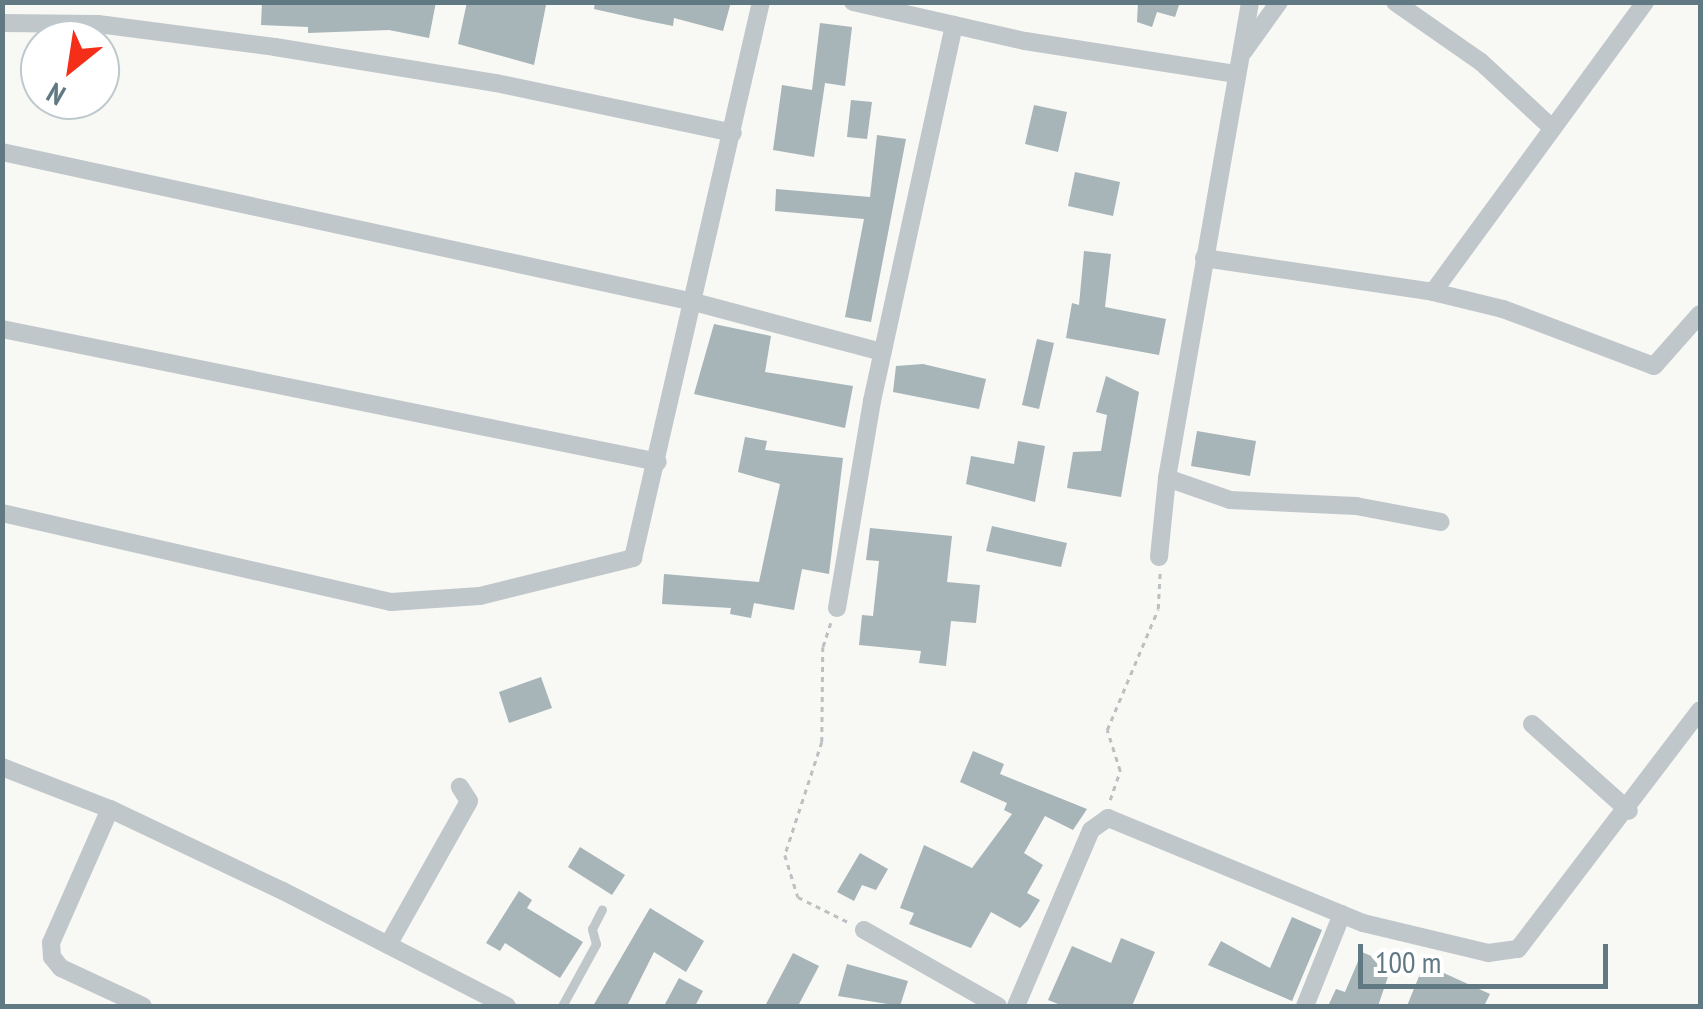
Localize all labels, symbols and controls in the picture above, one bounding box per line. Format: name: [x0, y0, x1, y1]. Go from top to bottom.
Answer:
north arrow: [20, 20, 120, 120]
text: N: [40, 75, 72, 114]
scale bar: [1363, 924, 1613, 986]
text: 100 m: [1375, 942, 1441, 981]

